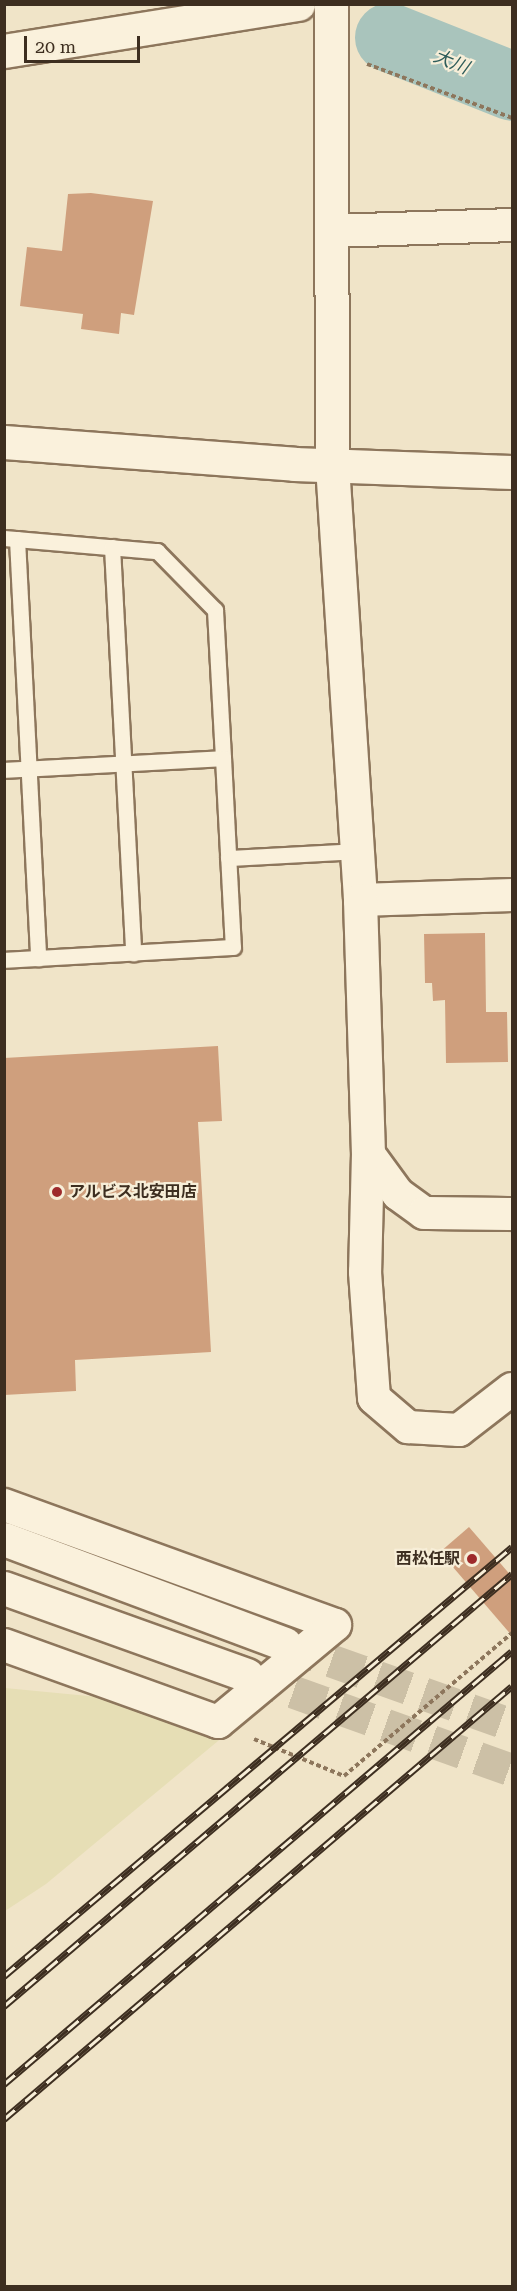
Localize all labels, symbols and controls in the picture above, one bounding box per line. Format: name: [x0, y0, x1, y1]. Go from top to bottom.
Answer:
scale bar: [27, 24, 142, 62]
text: 20 m: [35, 36, 76, 57]
water label: 大川: [430, 45, 472, 79]
place label: アルビス北安田店: [69, 1182, 197, 1202]
marker: アルビス北安田店: [50, 1185, 64, 1199]
place label: 西松任駅: [396, 1549, 460, 1569]
marker: 西松任駅: [465, 1552, 479, 1566]

